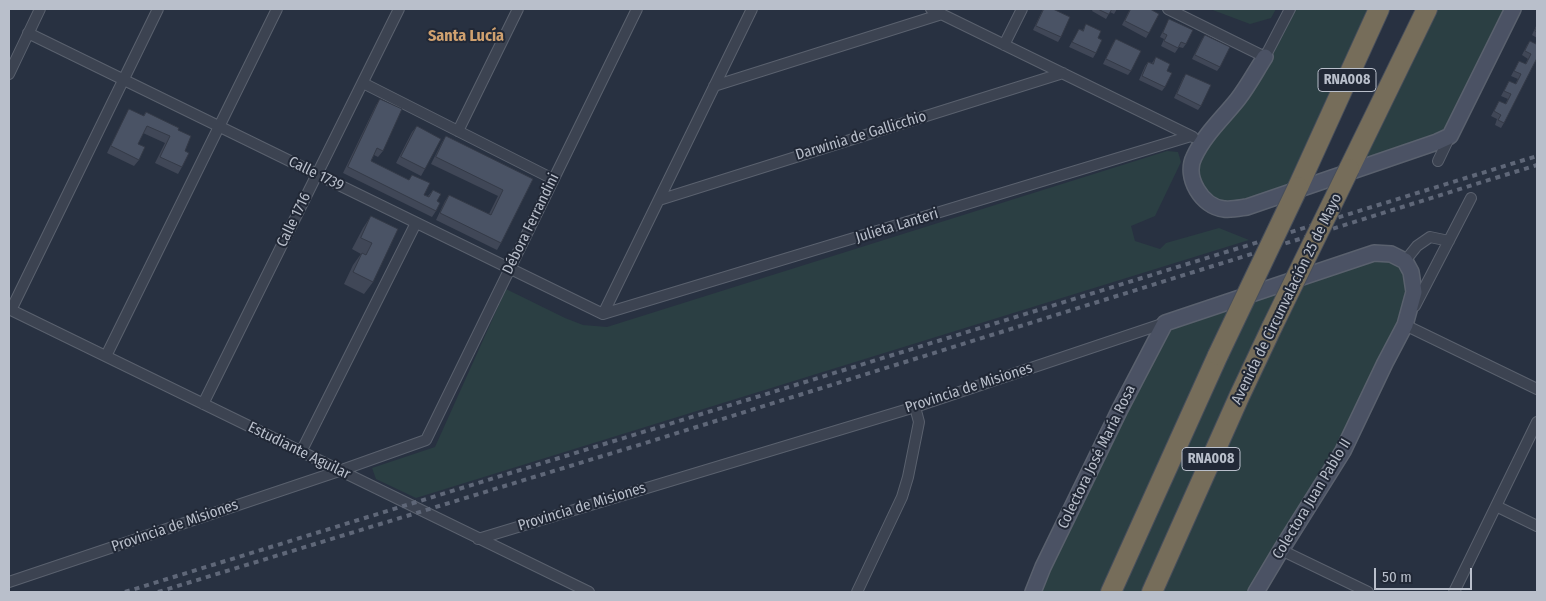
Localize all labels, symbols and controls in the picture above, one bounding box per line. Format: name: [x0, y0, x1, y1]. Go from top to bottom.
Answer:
district label: Santa Lucía: [428, 27, 504, 47]
road number: RNA008: [1318, 68, 1376, 92]
street label: Darwinia de Gallicchio: [793, 108, 929, 164]
street label: Calle 1739: [285, 153, 347, 195]
street label: Débora Ferrandini: [499, 171, 563, 277]
street label: Calle 1716: [273, 190, 315, 250]
street label: Avenida de Circunvalación 25 de Mayo: [1228, 191, 1346, 407]
street label: Julieta Lanteri: [853, 205, 941, 247]
street label: Provincia de Misiones: [903, 359, 1035, 417]
street label: Colectora José María Rosa: [1054, 382, 1140, 532]
street label: Estudiante Aguilar: [245, 418, 353, 484]
street label: Colectora Juan Pablo II: [1269, 435, 1355, 563]
road number: RNA008: [1182, 448, 1240, 470]
street label: Provincia de Misiones: [516, 479, 648, 535]
street label: Provincia de Misiones: [109, 496, 241, 556]
scale bar: [1376, 558, 1474, 590]
text: 50 m: [1382, 568, 1412, 586]

